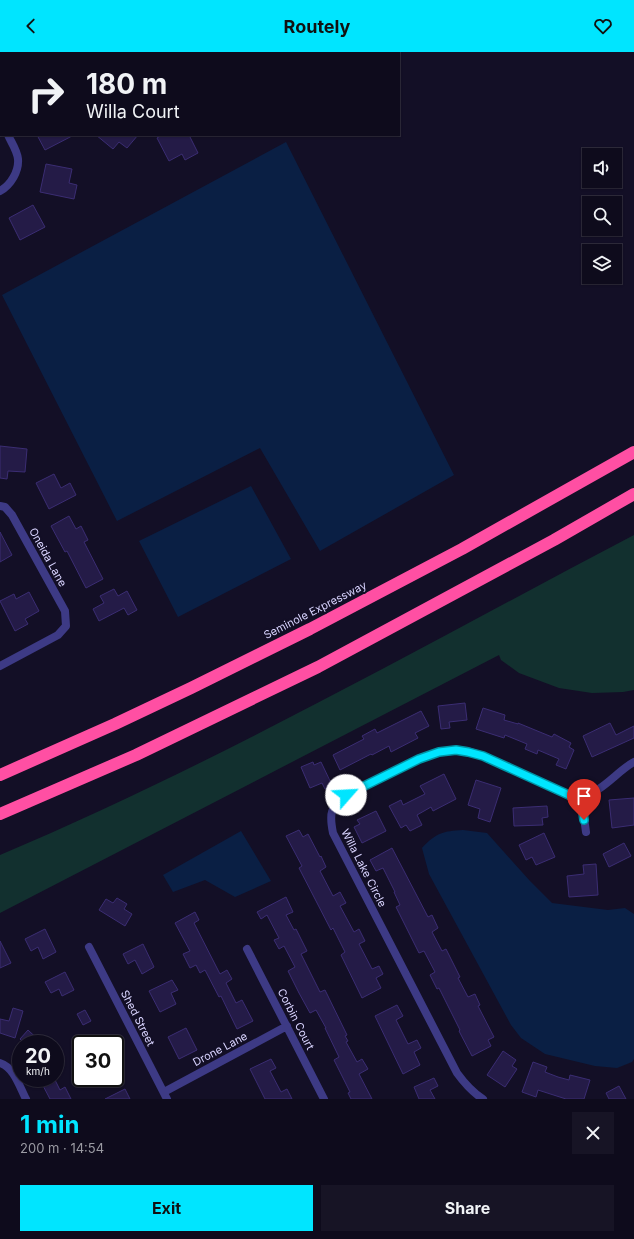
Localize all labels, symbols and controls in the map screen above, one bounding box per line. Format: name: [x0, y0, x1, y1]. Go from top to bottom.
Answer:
icon: back: [20, 15, 42, 37]
icon: heart: [592, 15, 614, 37]
text: Routely: [284, 16, 350, 37]
text: 180 m: [86, 67, 167, 101]
icon: right: [20, 68, 72, 120]
text: Willa Court: [86, 101, 180, 122]
map controls: [582, 148, 622, 284]
button: sound: [582, 148, 622, 188]
button: search: [582, 196, 622, 236]
button: layers: [582, 244, 622, 284]
street label: Oneida Lane: [26, 525, 70, 589]
street label: Seminole Expressway: [261, 578, 369, 642]
position arrow: [325, 774, 367, 816]
pin: [567, 779, 601, 820]
icon: arrive: [573, 785, 595, 807]
street label: Willa Lake Circle: [338, 827, 390, 909]
street label: Corbin Court: [275, 986, 318, 1052]
street label: Shed Street: [118, 988, 158, 1049]
street label: Drone Lane: [190, 1029, 250, 1069]
speed limit sign: 30: [72, 1035, 124, 1087]
text: 20: [25, 1044, 51, 1068]
text: km/h: [26, 1065, 50, 1077]
text: 1 min: [20, 1110, 79, 1139]
button: close: [572, 1112, 614, 1154]
text: 200 m · 14:54: [20, 1140, 104, 1156]
button: Exit: [20, 1185, 313, 1231]
button: Share: [321, 1185, 614, 1231]

